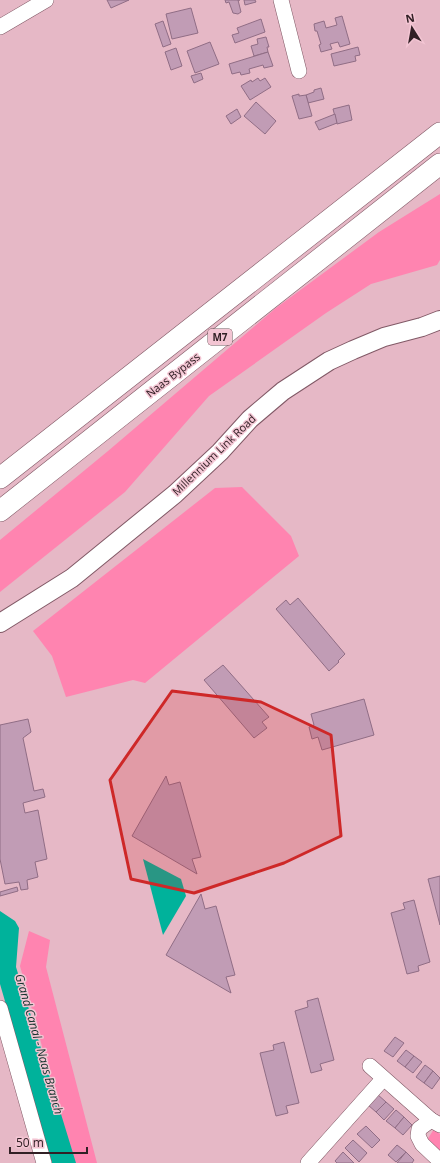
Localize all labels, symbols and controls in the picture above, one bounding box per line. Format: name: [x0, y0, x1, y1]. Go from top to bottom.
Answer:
north arrow: [392, 8, 432, 48]
text: N: [404, 9, 416, 26]
road number: M7: [208, 329, 232, 345]
street label: Naas Bypass: [143, 349, 203, 400]
street label: Millennium Link Road: [169, 411, 259, 498]
water label: Grand Canal - Naas Branch: [11, 972, 68, 1116]
scale bar: [10, 1129, 87, 1155]
text: 50 m: [16, 1134, 44, 1151]

